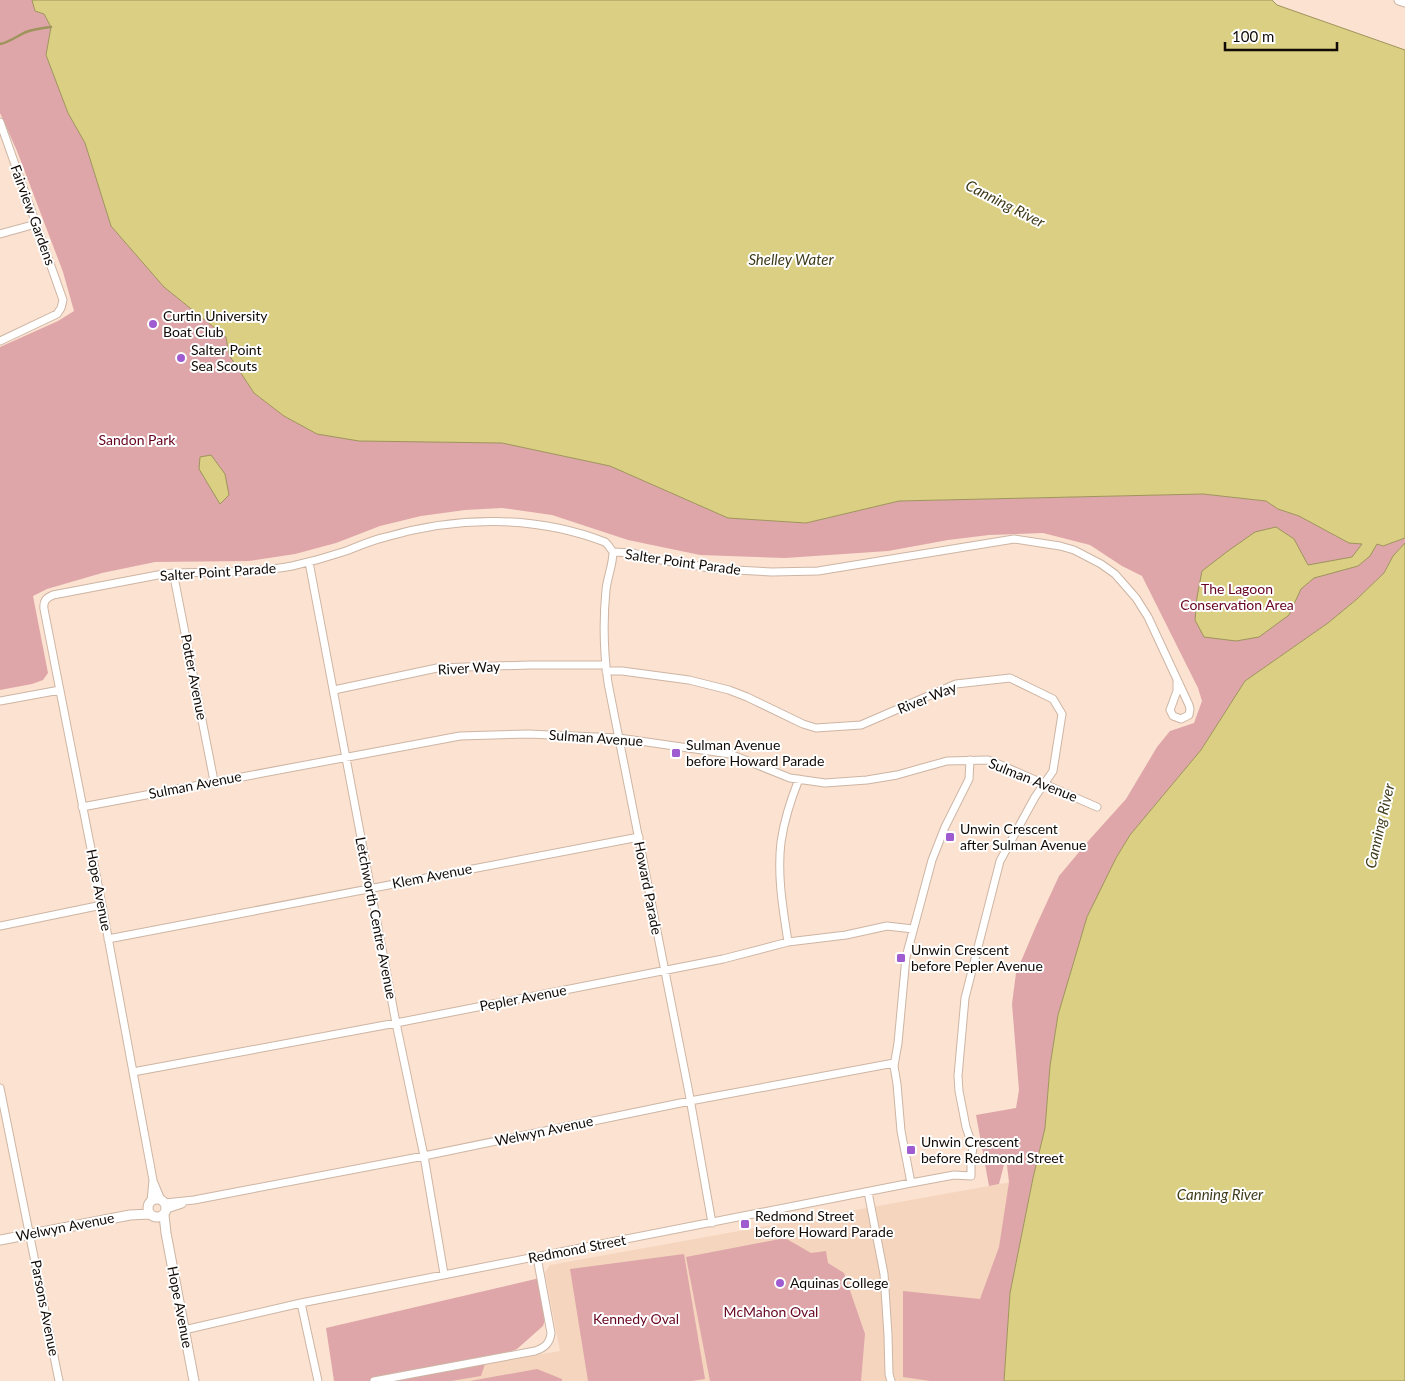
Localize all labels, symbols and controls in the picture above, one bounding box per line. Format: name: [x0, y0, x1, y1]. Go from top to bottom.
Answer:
scale bar: [1225, 20, 1338, 52]
text: 100 m: [1232, 27, 1274, 45]
street label: Fairview Gardens: [7, 162, 60, 267]
water label: Canning River: [963, 175, 1049, 231]
water label: Shelley Water: [748, 250, 834, 268]
place label: Curtin University Boat Club: [163, 307, 268, 340]
marker: Curtin University Boat Club: [147, 318, 159, 330]
place label: Salter Point Sea Scouts: [191, 341, 262, 374]
marker: Salter Point Sea Scouts: [175, 352, 187, 364]
park label: Sandon Park: [99, 431, 176, 448]
street label: Salter Point Parade: [624, 545, 742, 578]
street label: Salter Point Parade: [159, 559, 277, 584]
park label: The Lagoon Conservation Area: [1180, 580, 1294, 613]
street label: Potter Avenue: [178, 633, 211, 721]
street label: River Way: [437, 657, 501, 678]
street label: River Way: [895, 678, 960, 717]
street label: Sulman Avenue: [548, 726, 644, 749]
place label: Sulman Avenue before Howard Parade: [686, 736, 824, 769]
marker: Sulman Avenue before Howard Parade: [670, 747, 682, 759]
street label: Sulman Avenue: [986, 754, 1080, 805]
street label: Sulman Avenue: [147, 767, 243, 802]
water label: Canning River: [1361, 781, 1398, 870]
place label: Unwin Crescent after Sulman Avenue: [960, 820, 1087, 853]
marker: Unwin Crescent after Sulman Avenue: [944, 831, 956, 843]
street label: Letchworth Centre Avenue: [352, 835, 401, 1000]
street label: Howard Parade: [631, 840, 666, 936]
street label: Hope Avenue: [83, 847, 116, 932]
street label: Klem Avenue: [391, 859, 473, 892]
place label: Unwin Crescent before Pepler Avenue: [911, 941, 1043, 974]
marker: Unwin Crescent before Pepler Avenue: [895, 952, 907, 964]
street label: Pepler Avenue: [478, 981, 568, 1014]
street label: Welwyn Avenue: [493, 1112, 595, 1149]
place label: Unwin Crescent before Redmond Street: [921, 1133, 1064, 1166]
marker: Unwin Crescent before Redmond Street: [905, 1144, 917, 1156]
water label: Canning River: [1177, 1185, 1264, 1203]
place label: Redmond Street before Howard Parade: [755, 1207, 893, 1240]
street label: Welwyn Avenue: [14, 1209, 116, 1244]
marker: Redmond Street before Howard Parade: [739, 1218, 751, 1230]
street label: Redmond Street: [527, 1231, 627, 1266]
street label: Parsons Avenue: [28, 1258, 63, 1357]
street label: Hope Avenue: [164, 1264, 197, 1349]
place label: Aquinas College: [790, 1274, 888, 1291]
marker: Aquinas College: [774, 1277, 786, 1289]
park label: McMahon Oval: [724, 1303, 818, 1320]
park label: Kennedy Oval: [593, 1310, 679, 1327]

